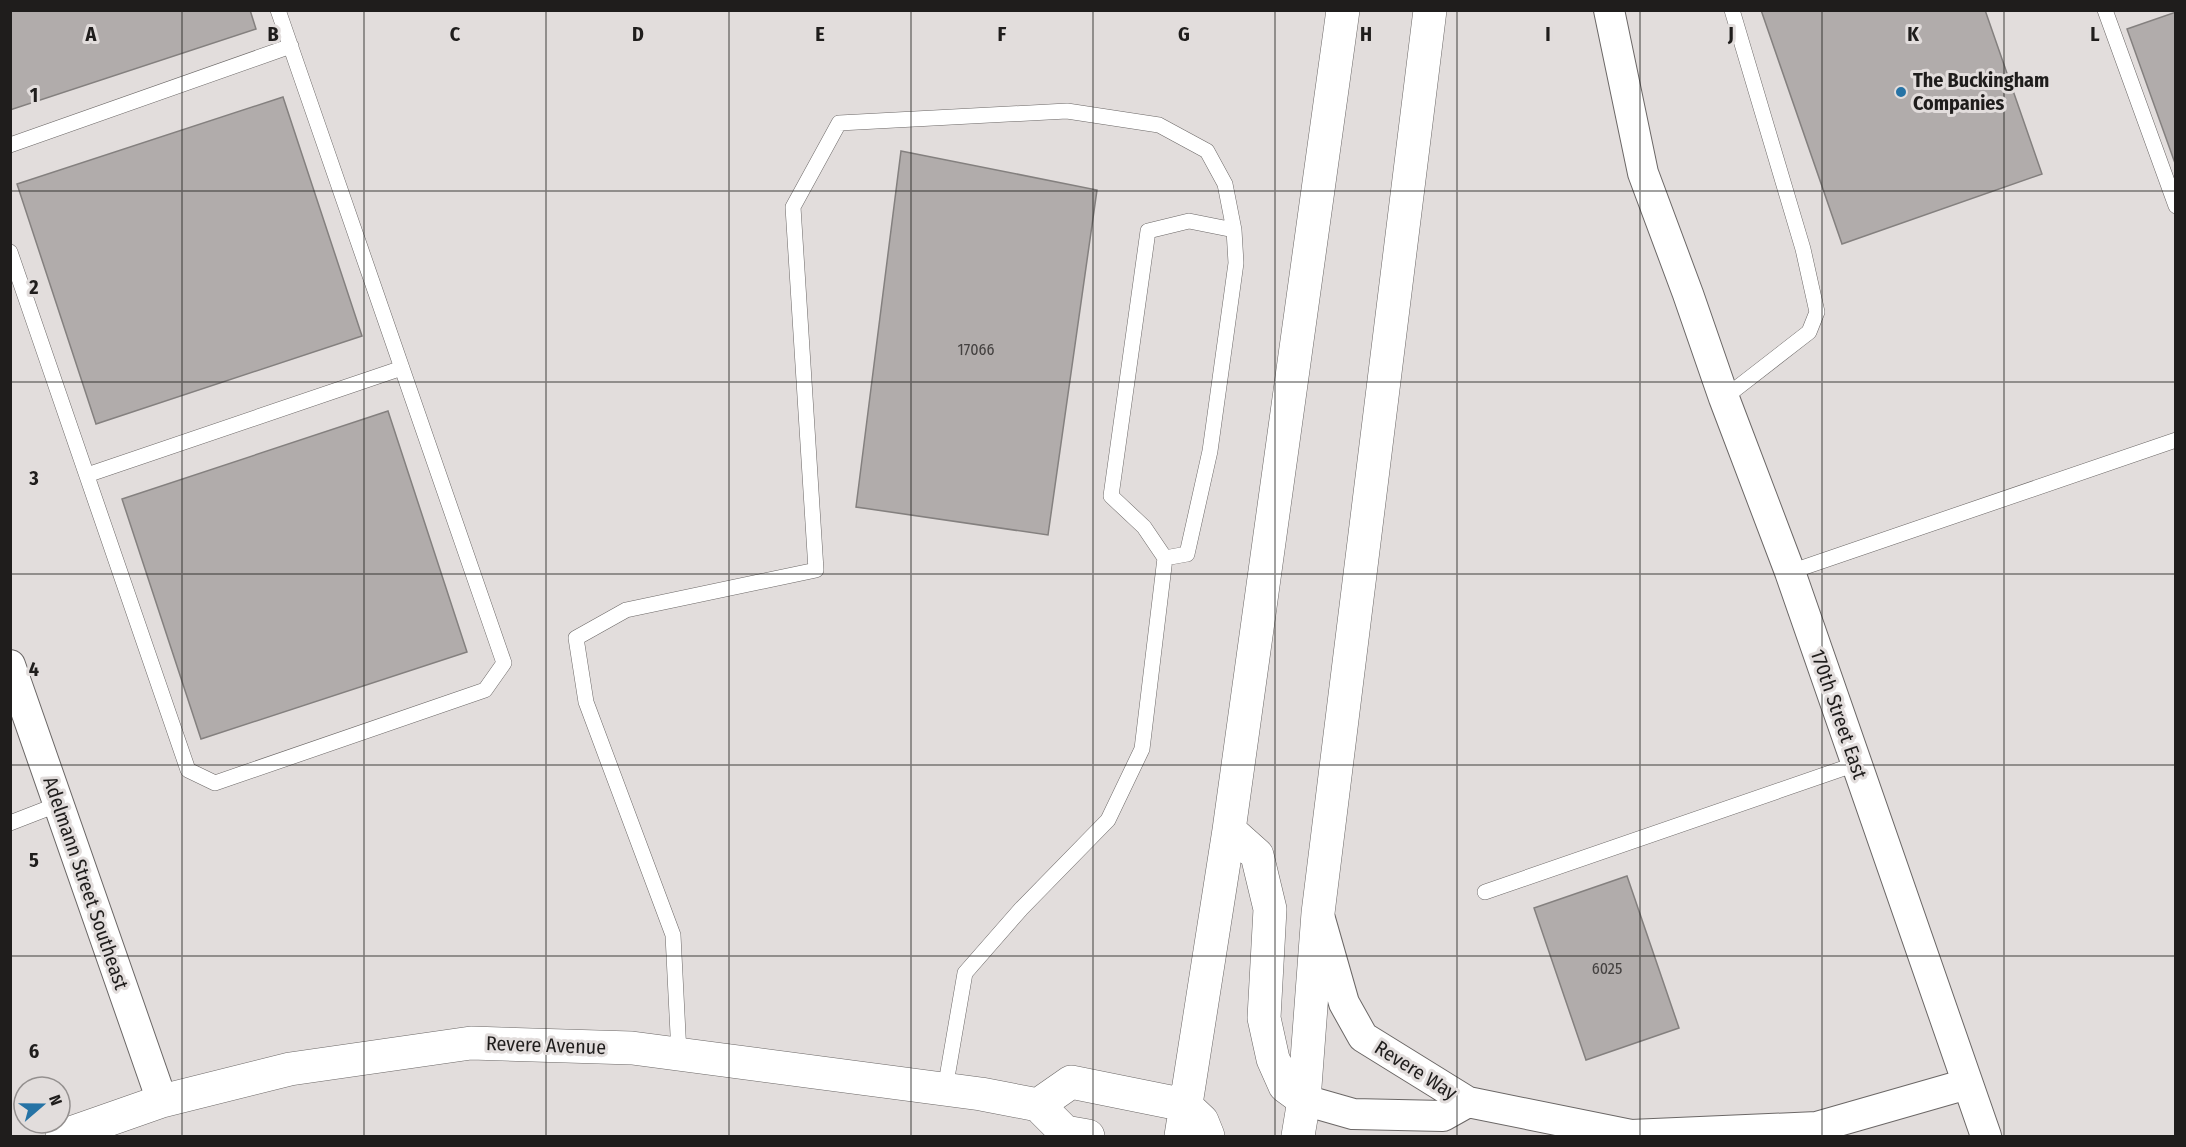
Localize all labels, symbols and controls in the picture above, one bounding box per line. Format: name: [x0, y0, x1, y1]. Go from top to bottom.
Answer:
text: A: [85, 22, 98, 46]
text: B: [267, 22, 279, 46]
text: C: [450, 22, 461, 46]
text: D: [632, 22, 644, 46]
text: E: [815, 22, 825, 46]
text: F: [998, 22, 1007, 46]
text: G: [1178, 22, 1190, 46]
text: H: [1360, 22, 1372, 46]
text: I: [1545, 22, 1551, 46]
text: J: [1727, 22, 1734, 46]
text: K: [1907, 22, 1919, 46]
text: L: [2090, 22, 2100, 46]
place label: The Buckingham Companies: [1913, 68, 2049, 115]
text: 1: [30, 83, 38, 107]
marker: The Buckingham Companies: [1894, 85, 1908, 99]
text: 2: [28, 275, 39, 299]
house number: 17066: [958, 340, 994, 359]
text: 3: [28, 466, 39, 490]
street label: 170th Street East: [1806, 646, 1873, 782]
text: 4: [29, 657, 39, 681]
street label: Adelmann Street Southeast: [38, 773, 134, 993]
text: 5: [29, 848, 39, 872]
house number: 6025: [1592, 959, 1622, 978]
street label: Revere Avenue: [486, 1031, 606, 1059]
street label: Revere Way: [1370, 1035, 1462, 1105]
text: 6: [29, 1039, 39, 1063]
north arrow: [12, 1075, 72, 1135]
text: N: [45, 1092, 66, 1108]

